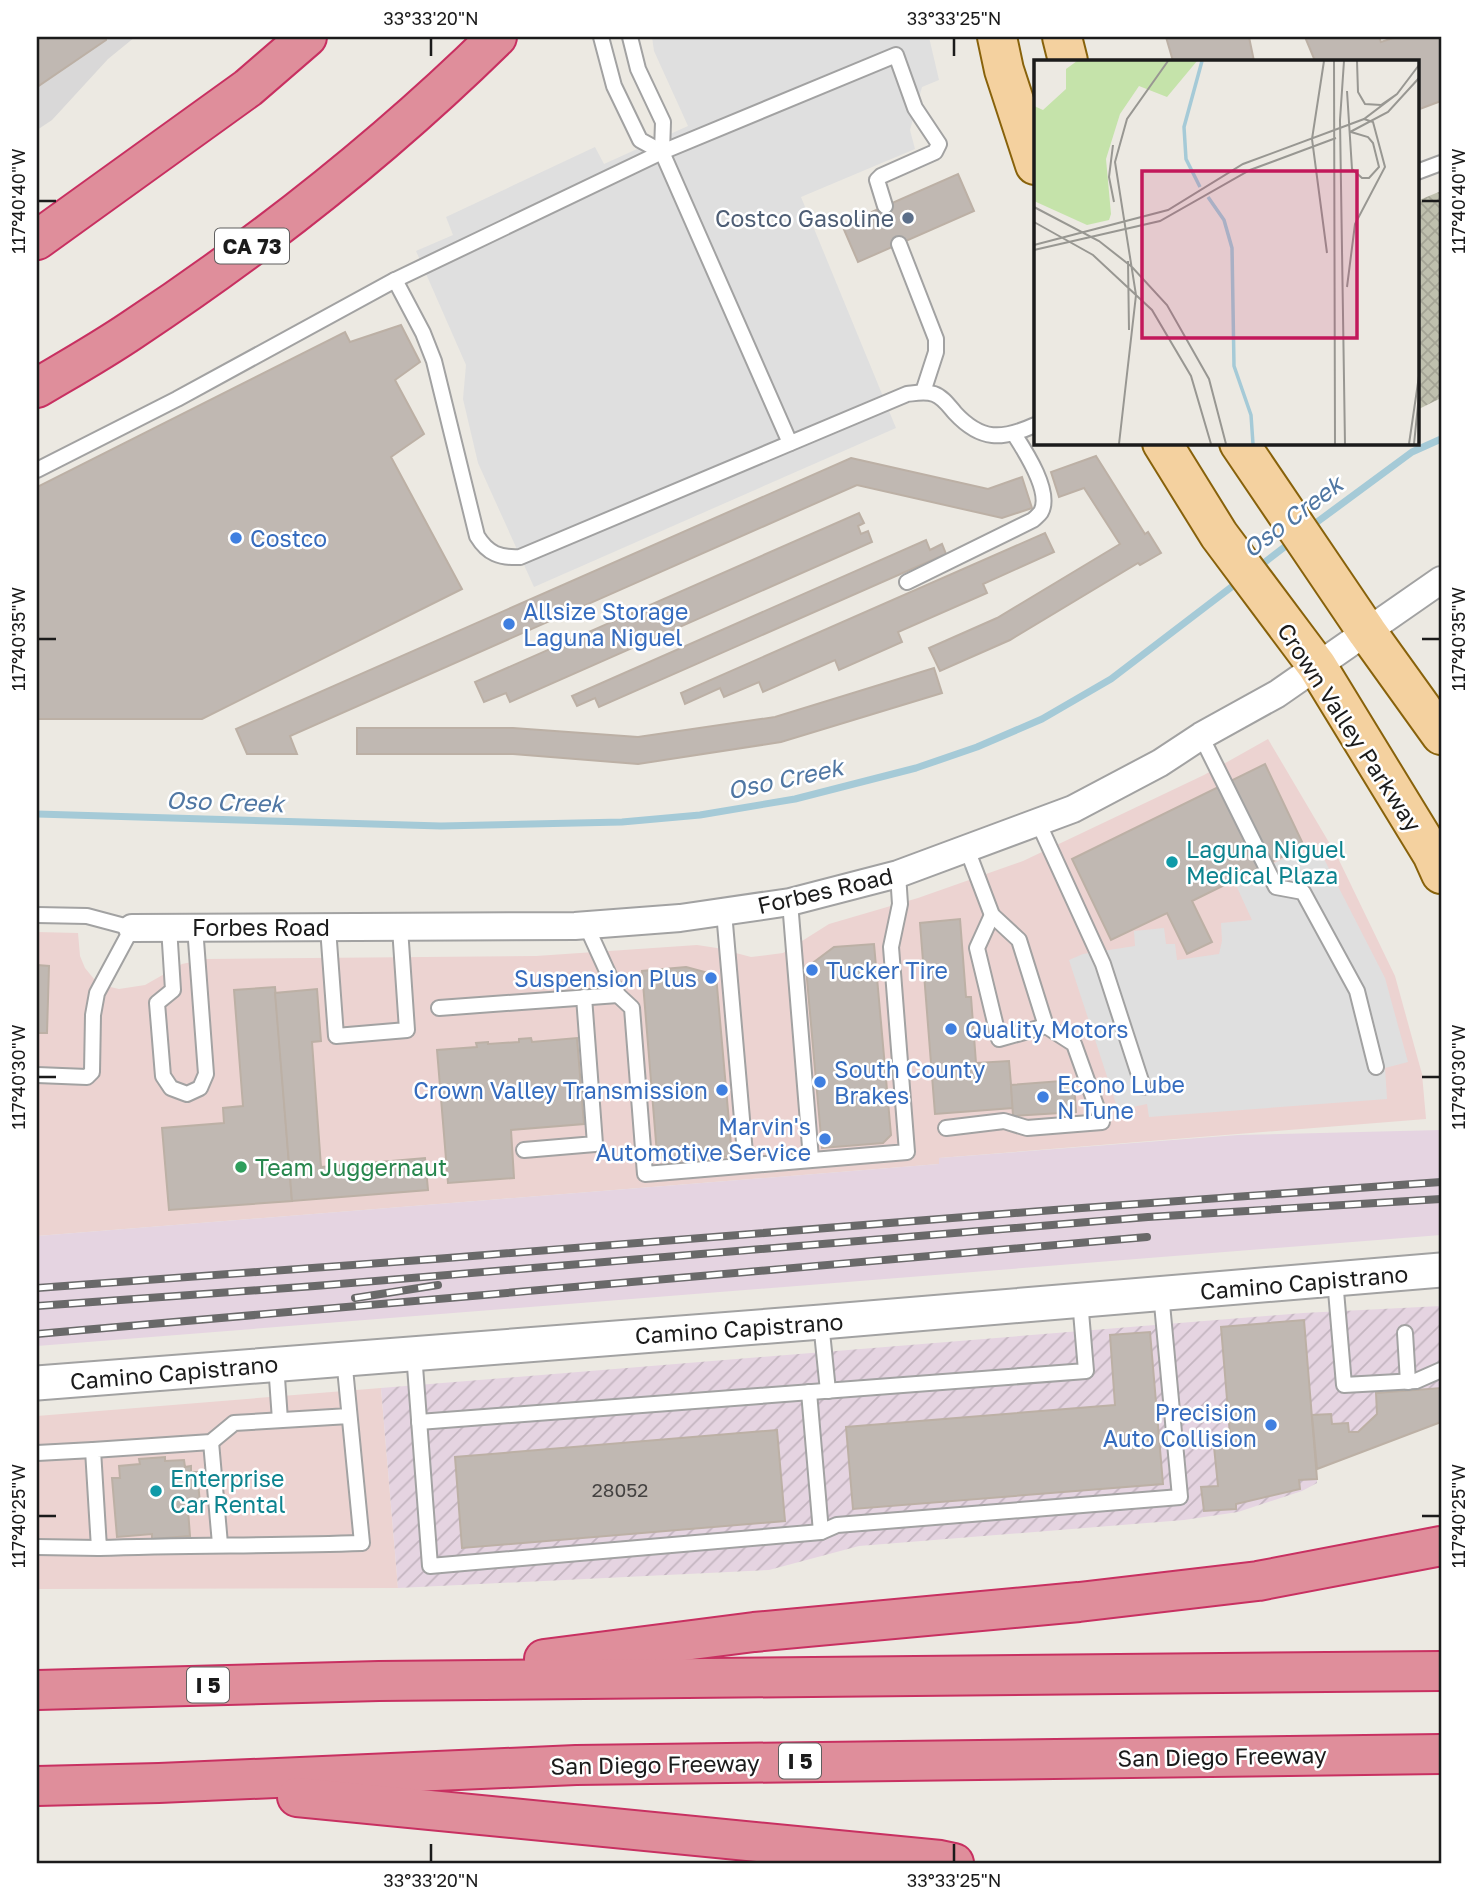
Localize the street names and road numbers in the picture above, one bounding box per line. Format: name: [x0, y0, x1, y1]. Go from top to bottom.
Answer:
road number: CA 73: [215, 229, 289, 264]
street label: Crown Valley Parkway: [1272, 617, 1428, 837]
street label: Forbes Road: [755, 861, 895, 919]
street label: Forbes Road: [192, 913, 330, 941]
street label: Camino Capistrano: [1199, 1259, 1409, 1305]
street label: Camino Capistrano: [634, 1307, 844, 1349]
street label: Camino Capistrano: [69, 1349, 279, 1395]
road number: I 5: [187, 1668, 229, 1702]
street label: San Diego Freeway: [1117, 1740, 1327, 1772]
road number: I 5: [779, 1744, 821, 1778]
street label: San Diego Freeway: [550, 1748, 760, 1780]

